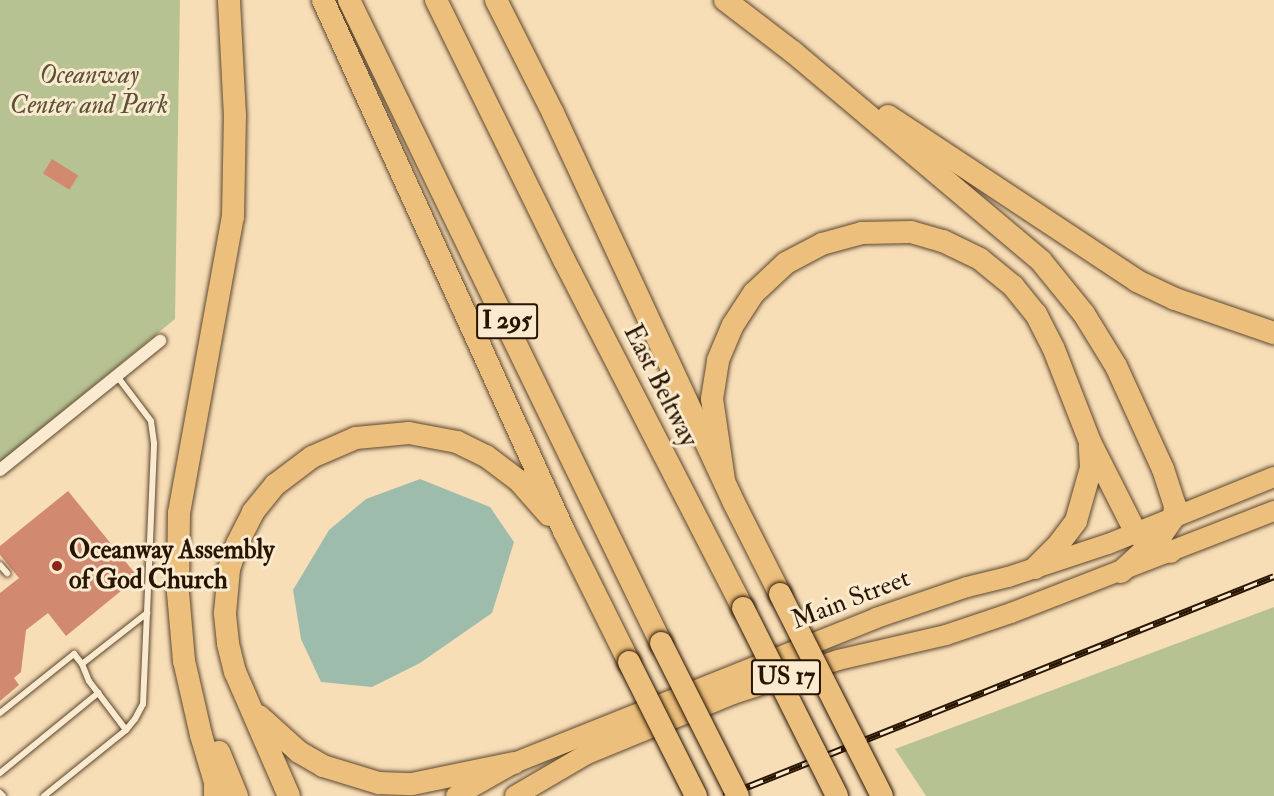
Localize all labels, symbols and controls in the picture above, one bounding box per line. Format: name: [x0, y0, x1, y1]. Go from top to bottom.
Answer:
park label: Oceanway Center and Park: [10, 60, 168, 122]
road number: I 295: [476, 300, 538, 342]
street label: East Beltway: [616, 320, 704, 452]
place label: Oceanway Assembly of God Church: [69, 535, 274, 596]
marker: Oceanway Assembly of God Church: [50, 559, 64, 573]
street label: Main Street: [787, 563, 915, 637]
road number: US 17: [750, 656, 822, 698]

